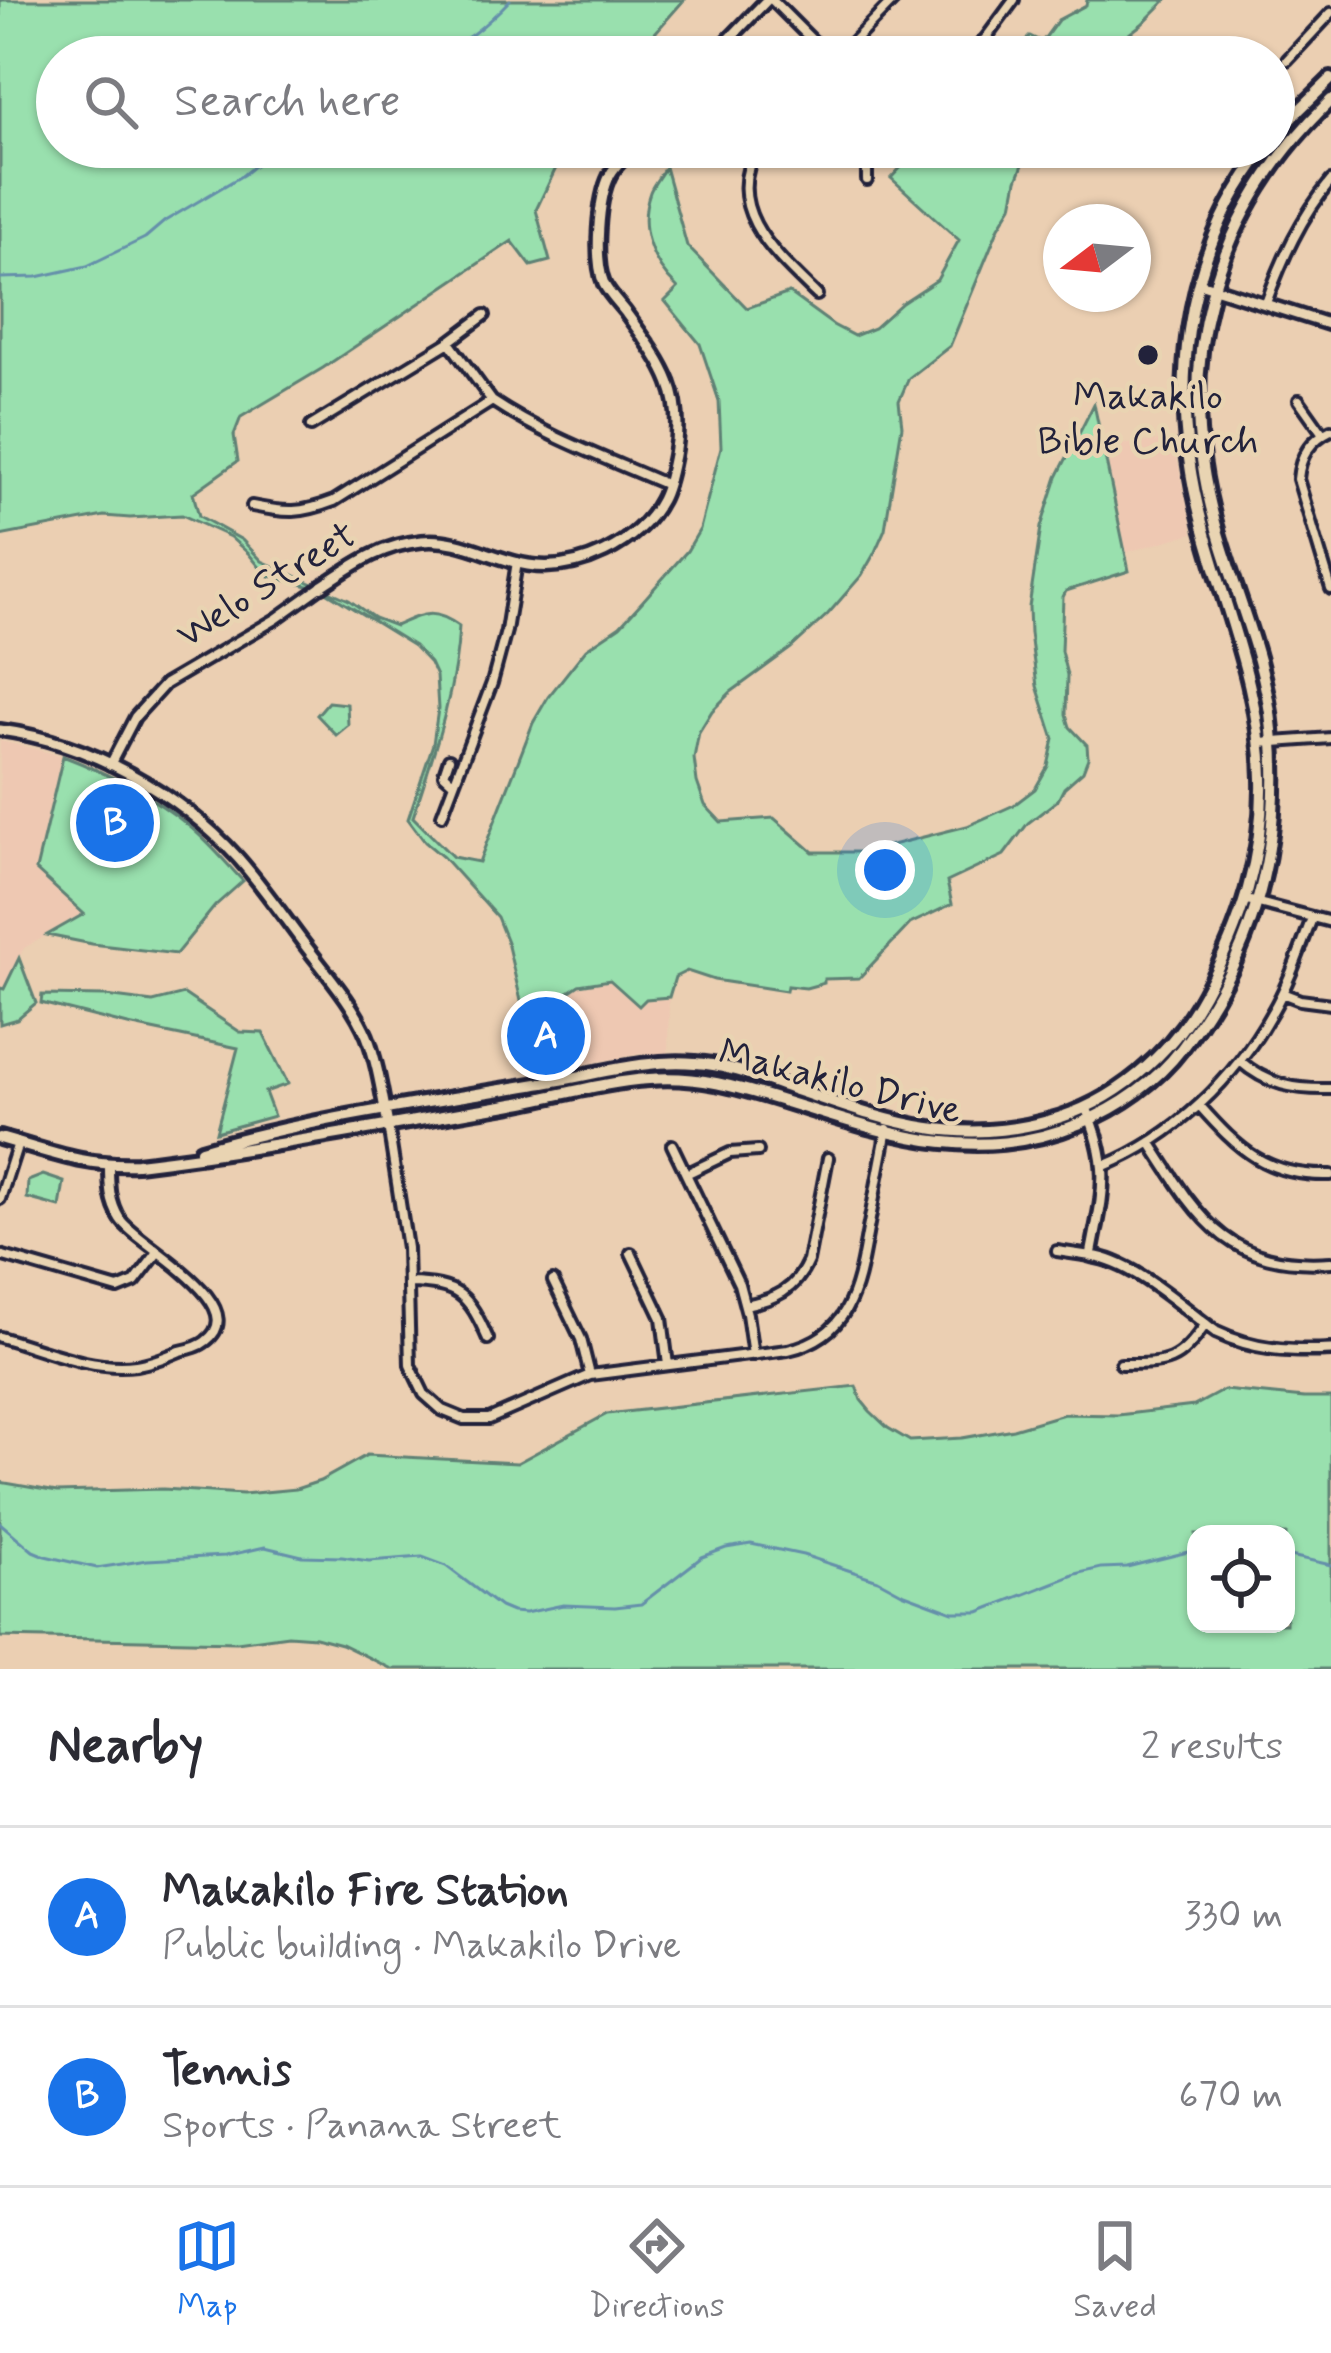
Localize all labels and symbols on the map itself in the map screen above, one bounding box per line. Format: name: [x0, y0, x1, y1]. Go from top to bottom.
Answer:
north arrow: [1043, 204, 1151, 312]
marker: Makakilo Bible Church: [1135, 342, 1161, 368]
place label: Makakilo Bible Church: [1038, 372, 1258, 468]
street label: Welo Street: [168, 511, 366, 661]
pin: B: [76, 778, 154, 868]
your location: [855, 840, 915, 900]
pin: A: [507, 991, 585, 1081]
street label: Makakilo Drive: [713, 1028, 967, 1138]

